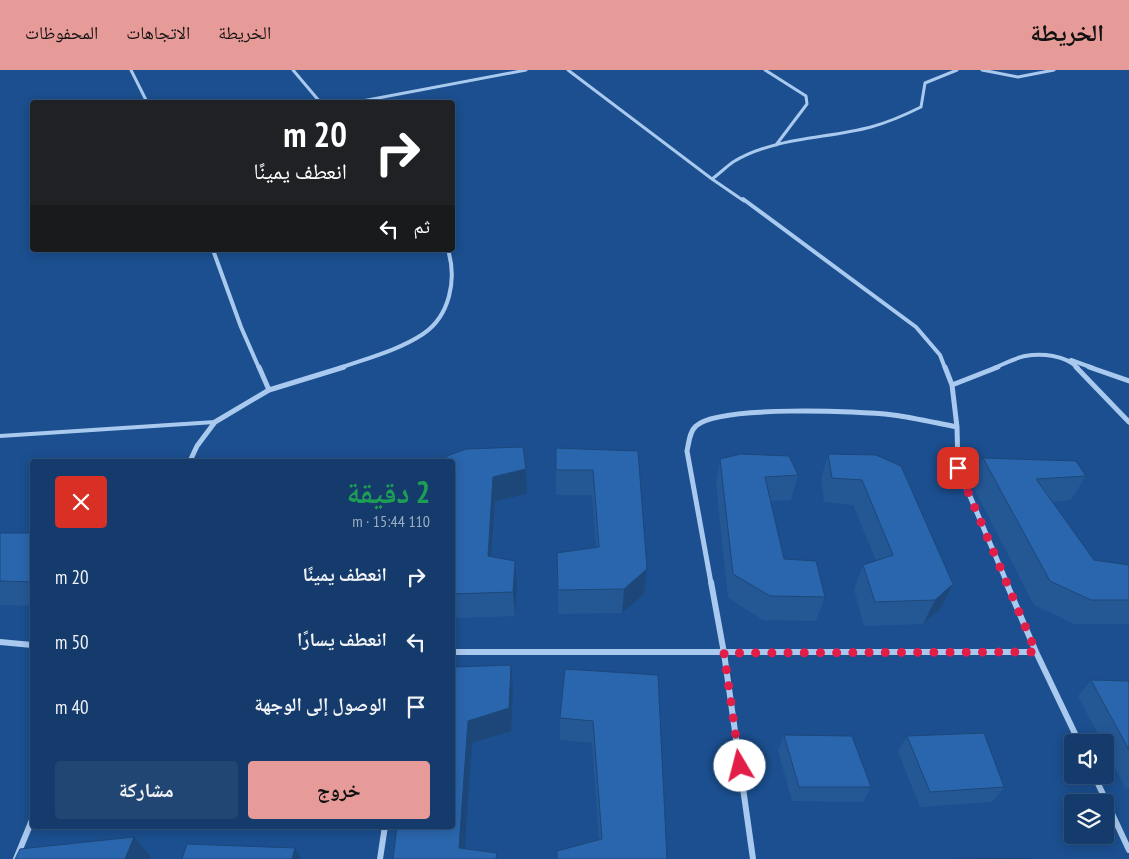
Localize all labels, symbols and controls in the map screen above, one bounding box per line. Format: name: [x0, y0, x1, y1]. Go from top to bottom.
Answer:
text: الخريطة: [1030, 17, 1104, 48]
text: المحفوظات: [25, 21, 98, 44]
text: الاتجاهات: [126, 21, 190, 44]
text: الخريطة: [218, 21, 271, 44]
text: 20 m: [283, 111, 347, 157]
icon: right: [365, 120, 430, 185]
text: انعطف يمينًا: [254, 157, 347, 185]
text: ثم: [413, 214, 430, 238]
icon: left: [375, 215, 403, 243]
pin: [937, 447, 979, 489]
icon: arrive: [944, 454, 972, 482]
text: 2 دقيقة: [347, 472, 430, 511]
button: close: [55, 476, 107, 528]
text: 110 m · 15:44: [352, 511, 430, 531]
text: انعطف يمينًا: [303, 562, 387, 586]
icon: right: [402, 563, 430, 591]
text: 20 m: [55, 565, 89, 589]
text: انعطف يسارًا: [297, 627, 387, 651]
icon: left: [402, 628, 430, 656]
text: 50 m: [55, 630, 89, 654]
text: الوصول إلى الوجهة: [254, 692, 387, 716]
icon: arrive: [402, 693, 430, 721]
text: 40 m: [55, 695, 89, 719]
map controls: [1064, 734, 1114, 844]
button: sound: [1064, 734, 1114, 784]
position arrow: [713, 739, 765, 791]
button: مشاركة: [55, 761, 238, 819]
button: خروج: [248, 761, 430, 819]
button: layers: [1064, 794, 1114, 844]

